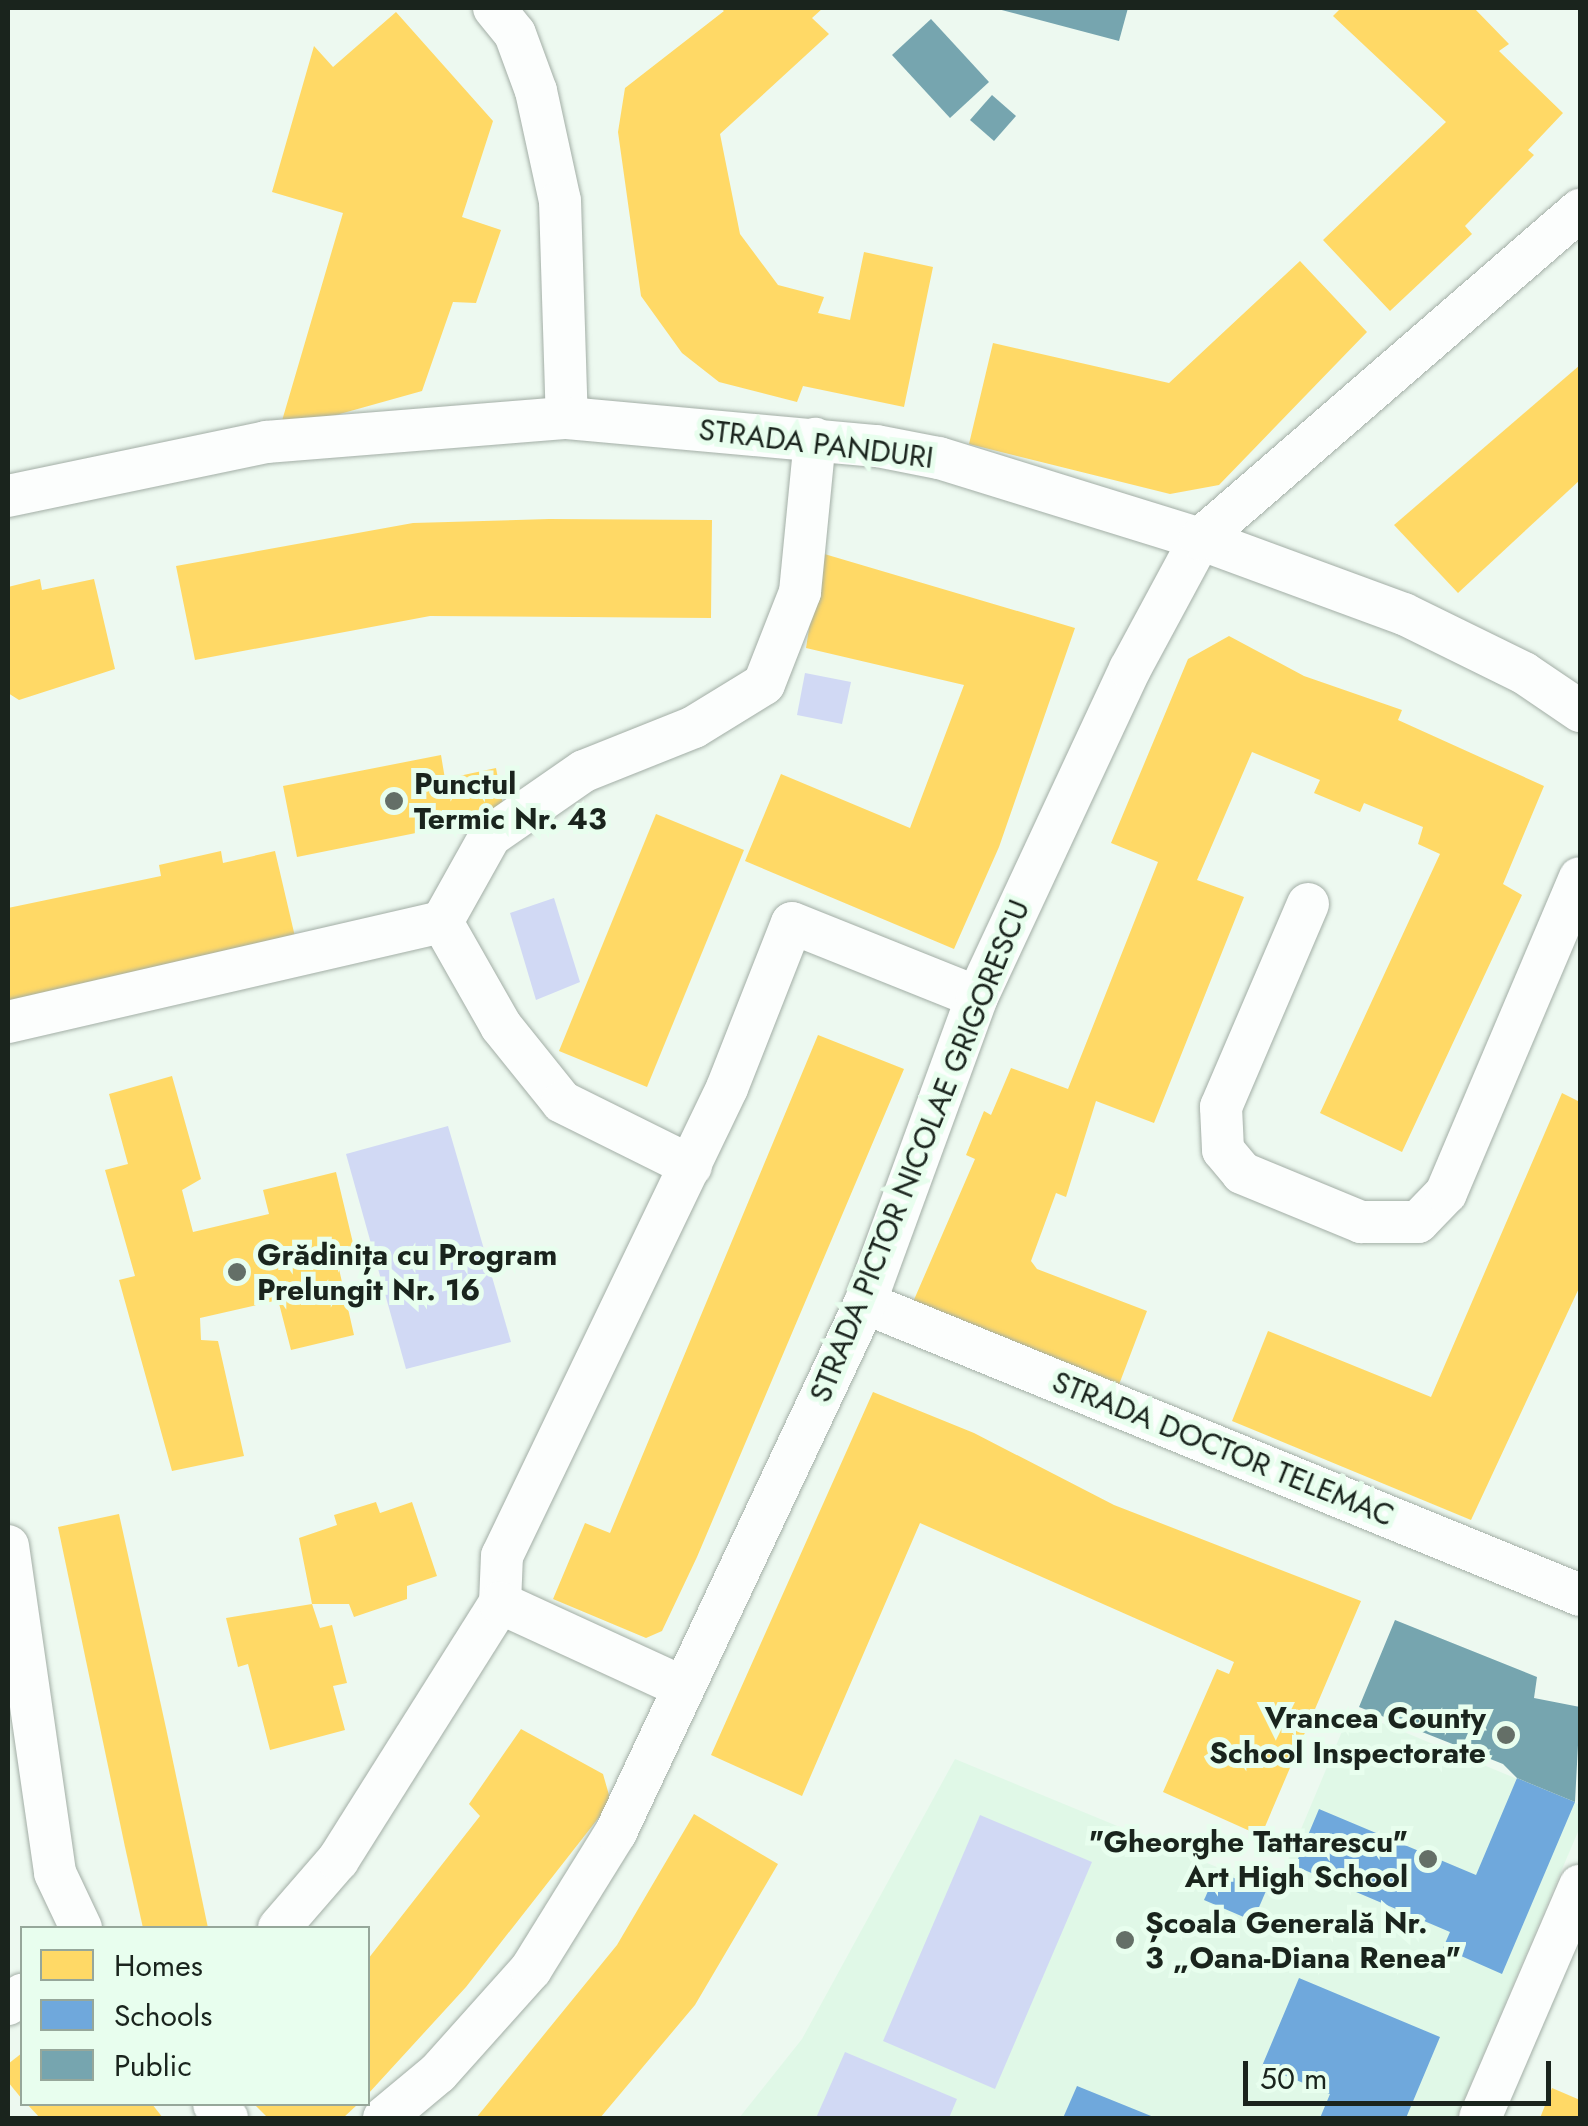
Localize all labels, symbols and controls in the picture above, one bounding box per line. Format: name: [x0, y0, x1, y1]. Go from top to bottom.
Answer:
street label: STRADA PANDURI: [697, 412, 935, 476]
place label: Punctul Termic Nr. 43: [414, 766, 607, 836]
marker: Punctul Termic Nr. 43: [383, 790, 405, 812]
street label: STRADA PICTOR NICOLAE GRIGORESCU: [802, 895, 1038, 1407]
place label: Grădinița cu Program Prelungit Nr. 16: [257, 1237, 557, 1308]
marker: Grădinița cu Program Prelungit Nr. 16: [226, 1261, 248, 1283]
street label: STRADA DOCTOR TELEMAC: [1047, 1364, 1399, 1534]
place label: Vrancea County School Inspectorate: [1209, 1700, 1486, 1770]
marker: Vrancea County School Inspectorate: [1495, 1724, 1517, 1746]
place label: "Gheorghe Tattarescu" Art High School: [1089, 1824, 1408, 1894]
marker: "Gheorghe Tattarescu" Art High School: [1417, 1848, 1439, 1870]
place label: Școala Generală Nr. 3 „Oana-Diana Renea": [1145, 1905, 1461, 1976]
legend: [20, 1926, 370, 2106]
marker: Școala Generală Nr. 3 „Oana-Diana Renea": [1114, 1929, 1136, 1951]
text: Homes: [114, 1944, 203, 1987]
text: Schools: [114, 1994, 212, 2037]
scale bar: [1248, 2041, 1556, 2103]
text: Public: [114, 2044, 192, 2087]
text: 50 m: [1260, 2057, 1327, 2100]

